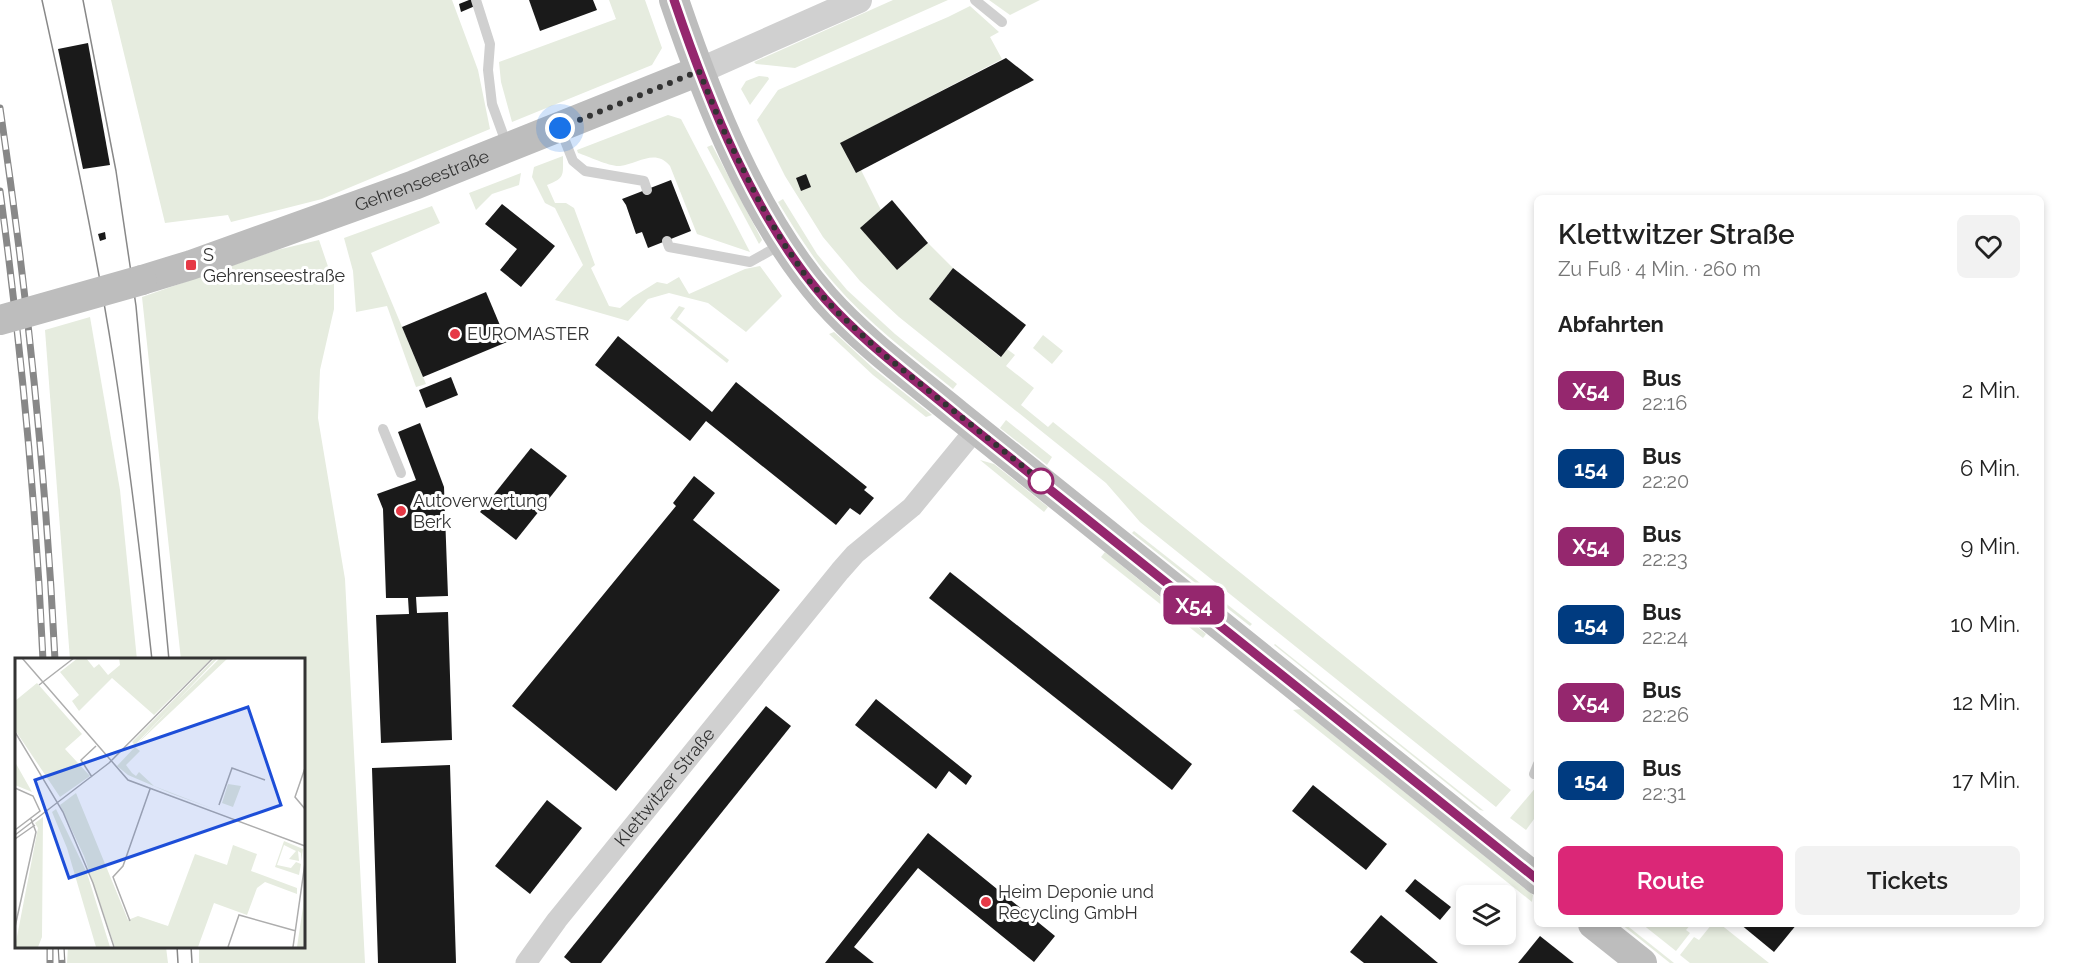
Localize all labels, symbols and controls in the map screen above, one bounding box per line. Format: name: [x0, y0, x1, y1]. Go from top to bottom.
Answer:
your location: [545, 113, 575, 143]
street label: Gehrenseestraße: [352, 145, 492, 215]
button: heart: [1957, 215, 2020, 278]
text: Klettwitzer Straße: [1558, 218, 1795, 251]
place label: S Gehrenseestraße: [203, 244, 346, 286]
text: Zu Fuß · 4 Min. · 260 m: [1558, 257, 1761, 281]
marker: S Gehrenseestraße: [184, 258, 198, 272]
text: Abfahrten: [1558, 311, 1664, 337]
place label: EUROMASTER: [467, 323, 589, 344]
marker: EUROMASTER: [448, 327, 462, 341]
text: Bus: [1642, 365, 1681, 391]
text: 2 Min.: [1962, 377, 2020, 403]
text: X54: [1572, 378, 1610, 403]
text: 22:16: [1642, 391, 1687, 415]
text: Bus: [1642, 443, 1681, 469]
text: 6 Min.: [1960, 455, 2020, 481]
text: 154: [1574, 456, 1608, 481]
unlabelled marker: [1028, 468, 1054, 494]
text: 22:20: [1642, 469, 1689, 493]
place label: Autoverwertung Berk: [413, 490, 548, 532]
marker: Autoverwertung Berk: [394, 504, 408, 518]
text: Bus: [1642, 521, 1681, 547]
text: 9 Min.: [1960, 533, 2020, 559]
text: X54: [1572, 534, 1610, 559]
text: 22:23: [1642, 547, 1688, 571]
line badge: X54: [1160, 586, 1228, 624]
text: X54: [1175, 593, 1213, 618]
text: Bus: [1642, 599, 1681, 625]
text: 10 Min.: [1950, 611, 2020, 637]
text: 154: [1574, 612, 1608, 637]
text: 22:24: [1642, 625, 1688, 649]
inset map: [15, 658, 304, 948]
text: Bus: [1642, 677, 1681, 703]
text: 12 Min.: [1952, 689, 2020, 715]
text: X54: [1572, 690, 1610, 715]
text: 22:26: [1642, 703, 1689, 727]
street label: Klettwitzer Straße: [610, 723, 719, 850]
text: Bus: [1642, 755, 1681, 781]
text: 17 Min.: [1952, 767, 2020, 793]
text: 154: [1574, 768, 1608, 793]
text: 22:31: [1642, 781, 1686, 805]
button: Route: [1558, 846, 1783, 915]
button: Tickets: [1795, 846, 2020, 915]
place label: Heim Deponie und Recycling GmbH: [998, 881, 1154, 923]
map controls: [1456, 885, 1516, 945]
button: layers: [1456, 885, 1516, 945]
marker: Heim Deponie und Recycling GmbH: [979, 895, 993, 909]

